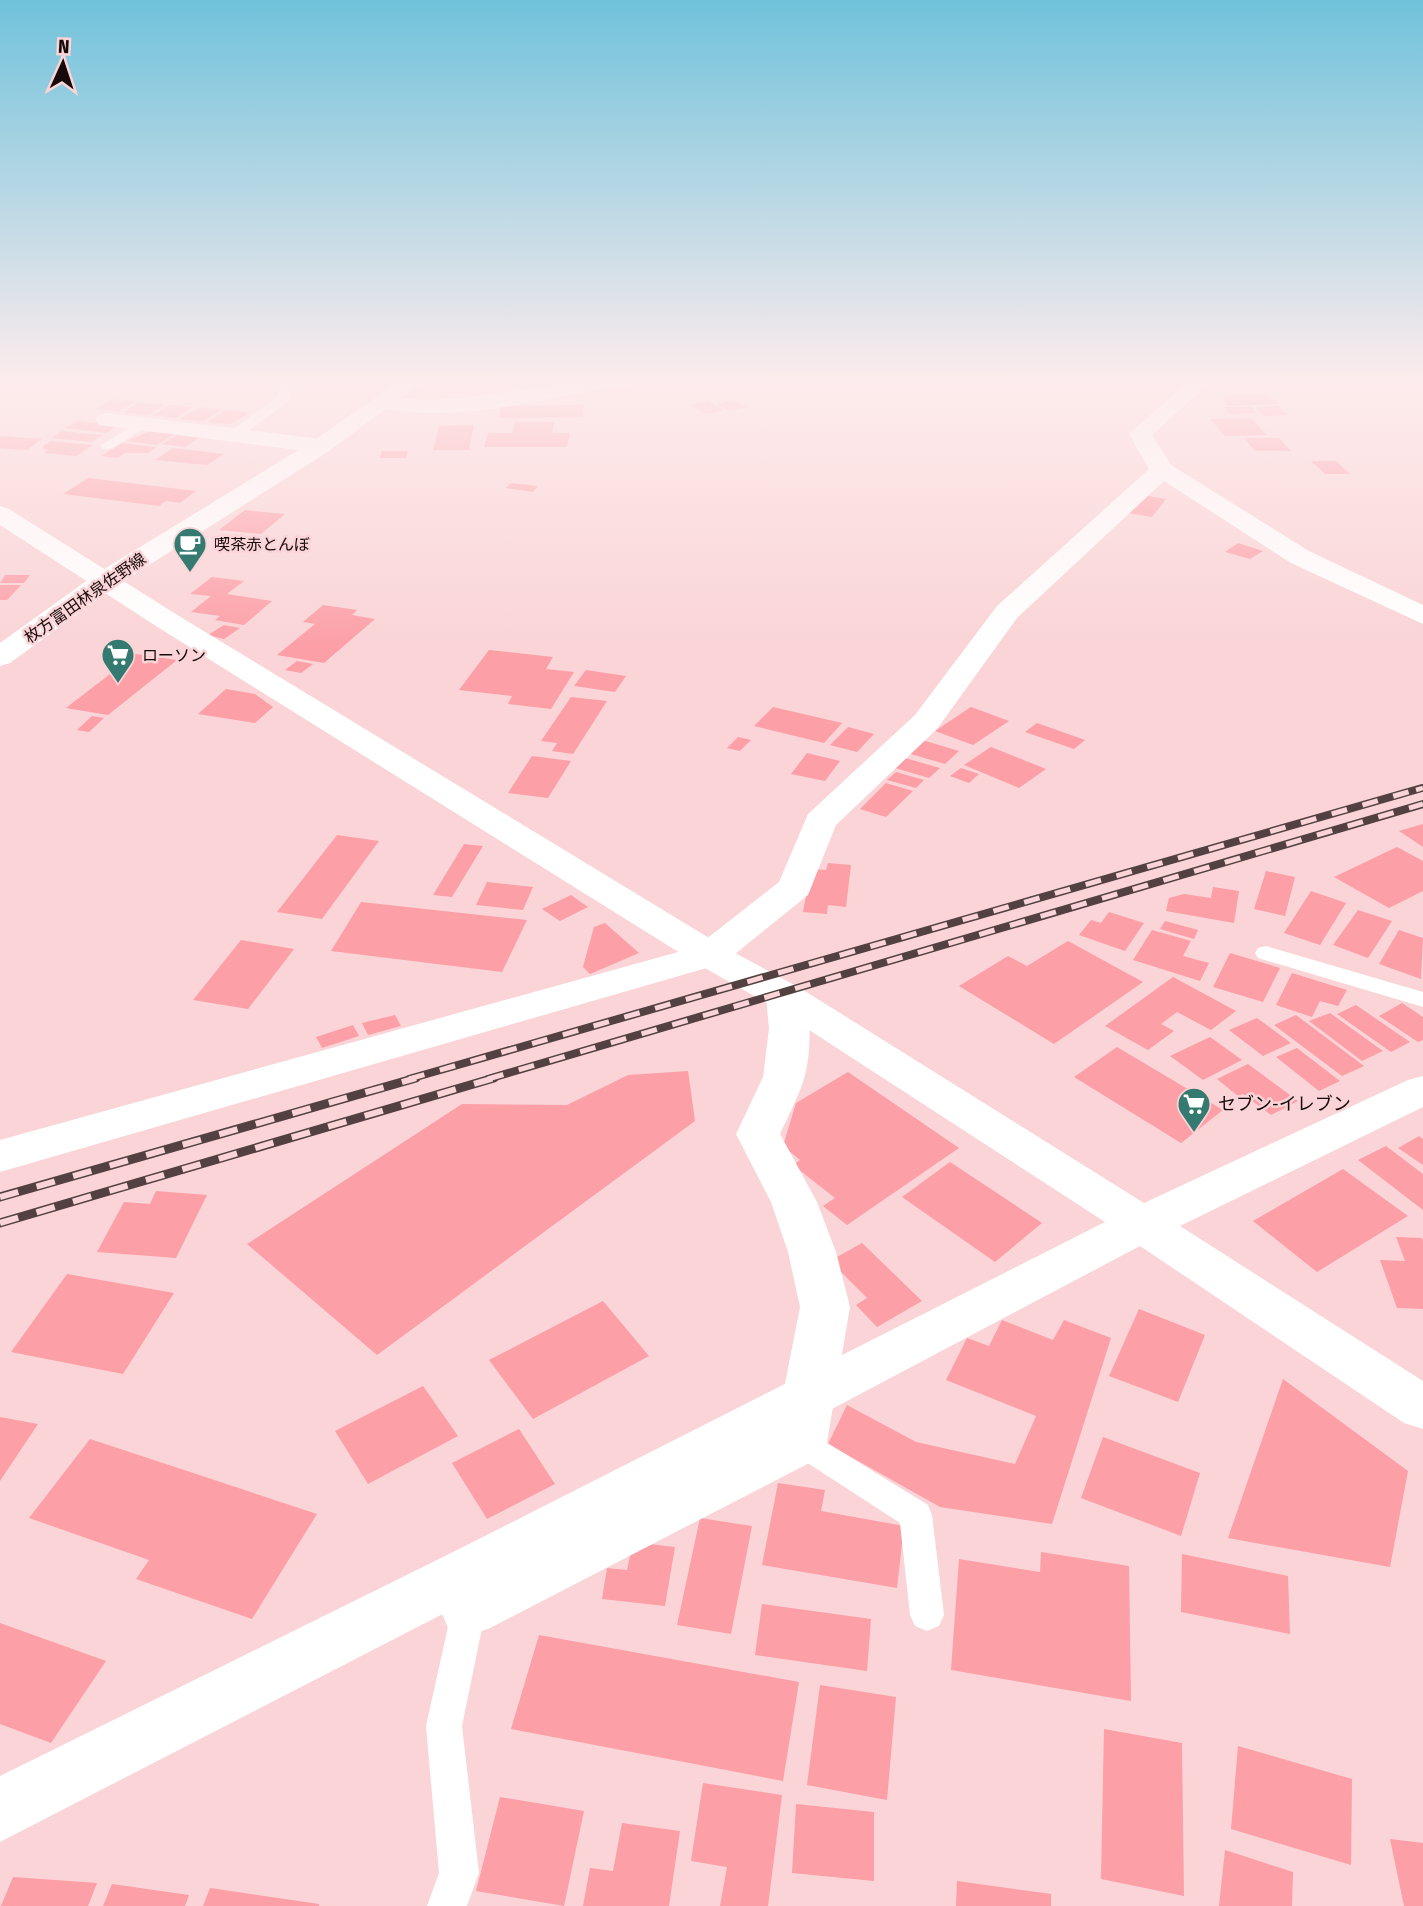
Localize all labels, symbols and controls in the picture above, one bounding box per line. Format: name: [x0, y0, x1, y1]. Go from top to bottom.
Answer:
north arrow: [28, 28, 98, 98]
text: N: [58, 35, 70, 58]
cafe icon: 喫茶赤とんぼ: [171, 525, 209, 574]
place label: 喫茶赤とんぼ: [214, 535, 310, 554]
street label: 枚方富田林泉佐野線: [21, 549, 149, 647]
supermarket icon: ローソン: [99, 636, 137, 685]
place label: ローソン: [142, 646, 206, 665]
supermarket icon: セブン-イレブン: [1175, 1085, 1213, 1134]
place label: セブン-イレブン: [1218, 1093, 1351, 1115]

